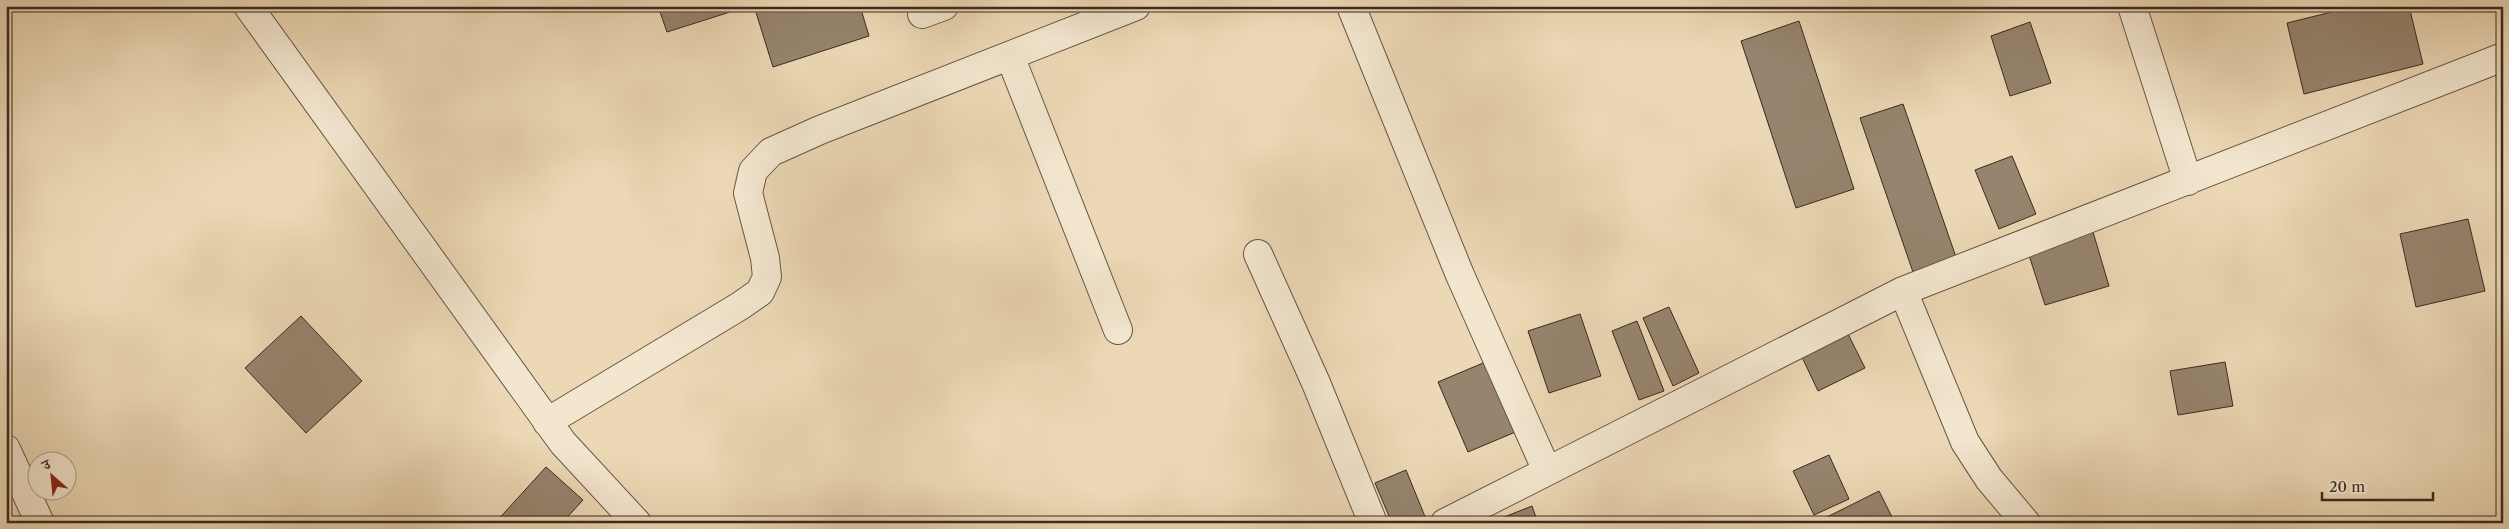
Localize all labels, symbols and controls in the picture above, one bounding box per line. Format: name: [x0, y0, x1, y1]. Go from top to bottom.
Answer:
north arrow: [28, 452, 78, 502]
text: उ: [38, 454, 54, 475]
scale bar: [2322, 469, 2433, 501]
text: 20 m: [2329, 477, 2365, 496]

